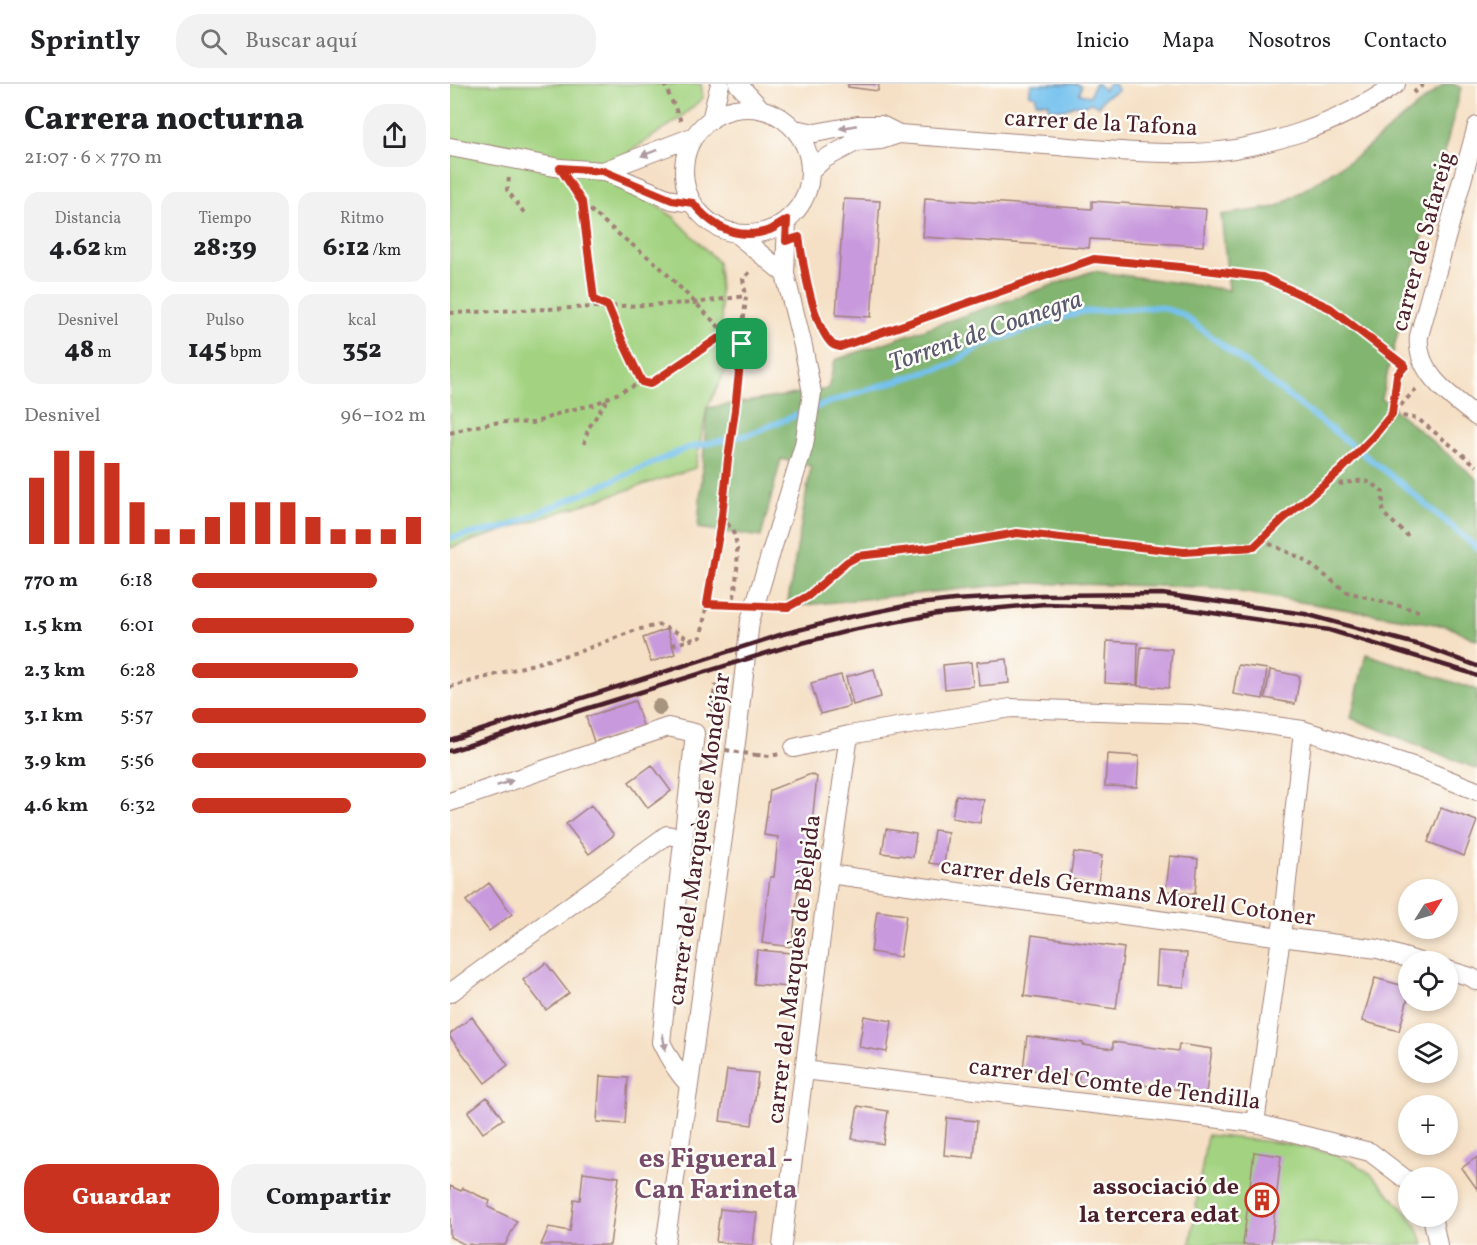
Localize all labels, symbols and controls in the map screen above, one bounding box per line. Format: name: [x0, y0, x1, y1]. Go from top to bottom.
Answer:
search box: [176, 14, 596, 68]
text: Sprintly: [30, 22, 140, 61]
icon: search: [197, 25, 230, 58]
text: Buscar aquí: [245, 26, 357, 57]
text: Inicio: [1076, 27, 1129, 56]
text: Mapa: [1162, 27, 1215, 56]
text: Nosotros: [1248, 27, 1331, 56]
text: Contacto: [1364, 27, 1447, 56]
text: Carrera nocturna: [24, 98, 304, 144]
street label: carrer de la Tafona: [1003, 102, 1199, 146]
button: share: [363, 104, 426, 167]
one-way arrow: [838, 123, 857, 132]
text: 21:07 · 6 × 770 m: [24, 144, 162, 172]
one-way arrow: [639, 148, 657, 158]
street label: carrer de Safareig: [1384, 148, 1464, 335]
text: Distancia: [55, 208, 121, 230]
text: Tiempo: [199, 208, 251, 230]
text: Ritmo: [340, 208, 384, 230]
text: 4.62: [49, 230, 101, 266]
text: 28:39: [193, 230, 257, 266]
text: 6:12: [323, 230, 369, 266]
text: km: [101, 240, 127, 262]
text: /km: [369, 240, 401, 262]
water label: Torrent de Coanegra: [884, 282, 1087, 382]
text: Desnivel: [57, 310, 119, 332]
text: Pulso: [206, 310, 244, 332]
text: kcal: [348, 310, 376, 332]
pin: [716, 318, 767, 369]
icon: arrive: [725, 327, 758, 360]
text: 48: [64, 332, 94, 368]
text: 145: [188, 332, 227, 368]
text: 352: [342, 332, 382, 368]
text: m: [94, 342, 112, 364]
text: bpm: [227, 342, 262, 364]
text: Desnivel: [24, 402, 100, 430]
text: 96–102 m: [341, 402, 426, 430]
text: 770 m: [24, 567, 78, 595]
text: 6:18: [120, 567, 153, 595]
text: 1.5 km: [24, 612, 83, 640]
text: 6:01: [120, 612, 155, 640]
text: 2.3 km: [24, 657, 85, 685]
text: 6:28: [120, 657, 156, 685]
street label: carrer del Marquès de Mondéjar: [660, 671, 740, 1008]
text: 3.1 km: [24, 702, 83, 730]
text: 5:57: [120, 702, 154, 730]
text: 3.9 km: [24, 747, 86, 775]
text: 5:56: [120, 747, 154, 775]
one-way arrow: [496, 778, 514, 787]
text: 4.6 km: [24, 792, 88, 820]
text: 6:32: [120, 792, 156, 820]
street label: carrer del Marquès de Bèlgida: [759, 813, 831, 1126]
street label: carrer dels Germans Morell Cotoner: [938, 850, 1317, 936]
north arrow: [1398, 879, 1458, 939]
map controls: [1398, 879, 1458, 1227]
button: locate: [1398, 951, 1458, 1011]
button: layers: [1398, 1023, 1458, 1083]
one-way arrow: [660, 1033, 669, 1052]
street label: carrer del Comte de Tendilla: [967, 1050, 1263, 1120]
button: +: [1398, 1095, 1458, 1155]
district label: es Figueral - Can Farineta: [635, 1141, 798, 1210]
button: Guardar: [24, 1164, 219, 1233]
button: Compartir: [231, 1164, 426, 1233]
button: −: [1398, 1167, 1458, 1227]
place label: associació de la tercera edat: [1079, 1171, 1239, 1233]
building icon: associació de la tercera edat: [1244, 1182, 1280, 1218]

